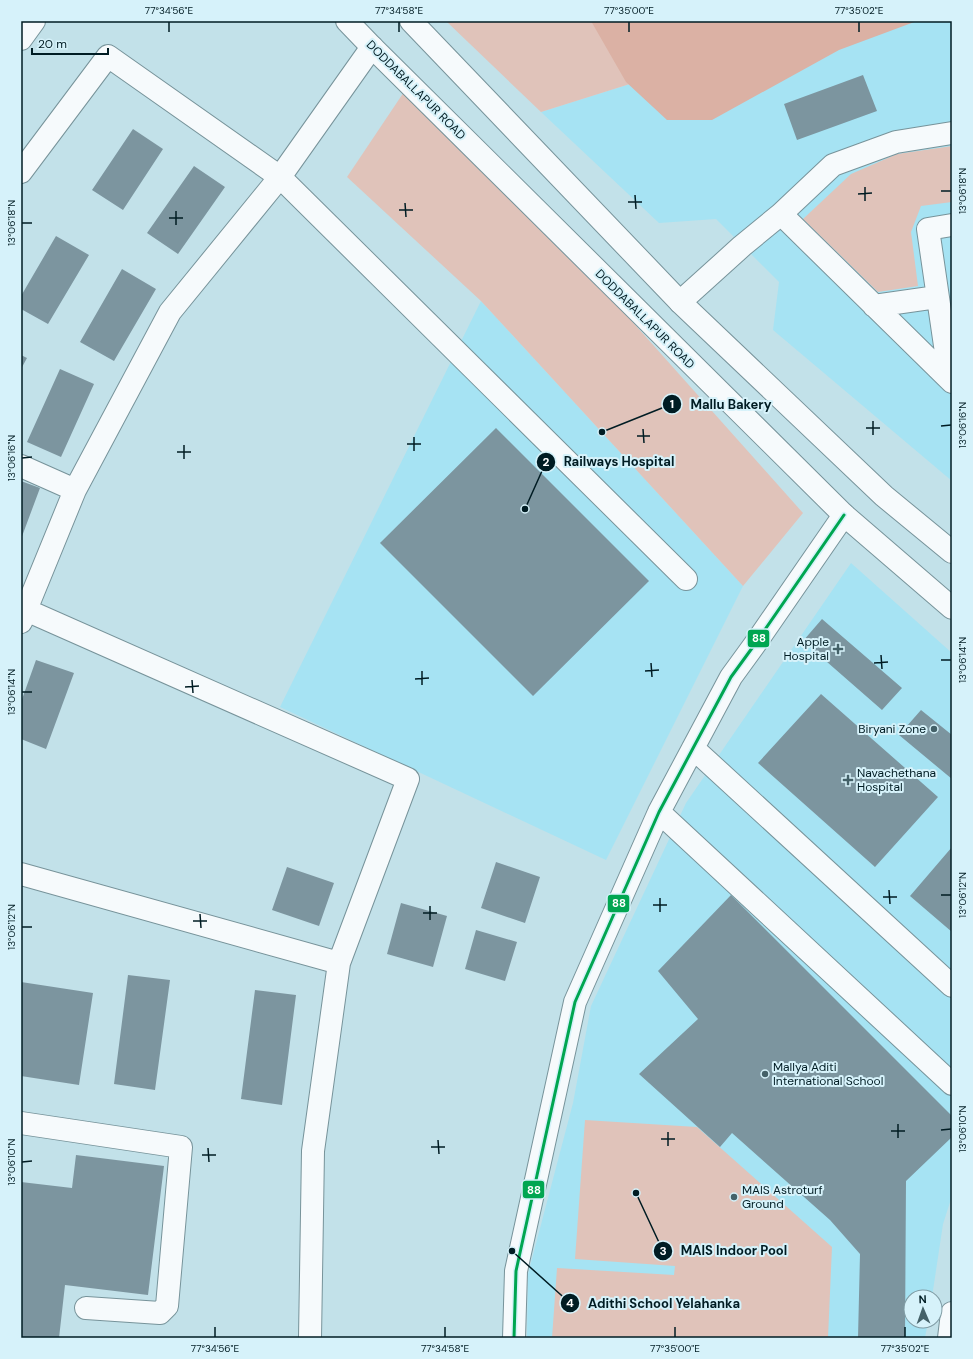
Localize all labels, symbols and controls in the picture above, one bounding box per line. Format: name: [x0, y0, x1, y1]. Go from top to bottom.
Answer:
text: 77°34'56"E: [145, 4, 194, 17]
text: 77°34'58"E: [375, 4, 423, 17]
text: 77°35'00"E: [604, 4, 654, 17]
text: 77°35'02"E: [835, 4, 884, 17]
scale bar: [32, 30, 108, 56]
text: 20 m: [38, 36, 67, 52]
street label: DODDABALLAPUR ROAD: [363, 37, 469, 143]
text: 13°06'18"N: [956, 168, 969, 214]
text: 13°06'18"N: [5, 200, 18, 246]
street label: DODDABALLAPUR ROAD: [592, 266, 698, 372]
callout: Mallu Bakery: [662, 392, 779, 417]
text: 1: [670, 396, 674, 412]
text: Mallu Bakery: [690, 396, 772, 413]
text: 13°06'16"N: [956, 402, 969, 448]
text: 13°06'16"N: [5, 435, 18, 481]
callout: Railways Hospital: [536, 449, 683, 474]
text: Railways Hospital: [564, 453, 674, 470]
text: 2: [543, 454, 550, 470]
line badge: 88: [747, 629, 770, 648]
text: 88: [752, 631, 766, 645]
place label: Apple Hospital: [783, 634, 829, 664]
text: 13°06'14"N: [956, 637, 969, 683]
marker: Apple Hospital: [832, 643, 844, 655]
text: 13°06'14"N: [5, 669, 18, 715]
place label: Biryani Zone: [858, 721, 926, 737]
marker: Biryani Zone: [929, 724, 939, 734]
place label: Navachethana Hospital: [857, 765, 936, 795]
marker: Navachethana Hospital: [842, 774, 854, 786]
text: 13°06'12"N: [956, 872, 969, 918]
line badge: 88: [607, 894, 630, 913]
text: 88: [612, 896, 626, 910]
text: 13°06'12"N: [5, 904, 18, 950]
place label: Mallya Aditi International School: [773, 1059, 883, 1089]
marker: Mallya Aditi International School: [760, 1069, 770, 1079]
text: 13°06'10"N: [956, 1105, 969, 1152]
text: 13°06'10"N: [5, 1138, 18, 1185]
line badge: 88: [522, 1180, 545, 1199]
place label: MAIS Astroturf Ground: [742, 1182, 823, 1212]
text: 88: [527, 1183, 541, 1197]
marker: MAIS Astroturf Ground: [729, 1192, 739, 1202]
callout: MAIS Indoor Pool: [653, 1238, 795, 1263]
text: MAIS Indoor Pool: [681, 1242, 787, 1259]
text: 3: [659, 1243, 667, 1259]
north arrow: [903, 1289, 943, 1329]
callout: Adithi School Yelahanka: [560, 1291, 748, 1316]
text: N: [918, 1292, 927, 1306]
text: 4: [566, 1295, 574, 1311]
text: Adithi School Yelahanka: [588, 1295, 740, 1312]
text: 77°34'56"E: [191, 1342, 240, 1355]
text: 77°34'58"E: [421, 1342, 469, 1355]
text: 77°35'00"E: [650, 1342, 700, 1355]
text: 77°35'02"E: [881, 1342, 930, 1355]

